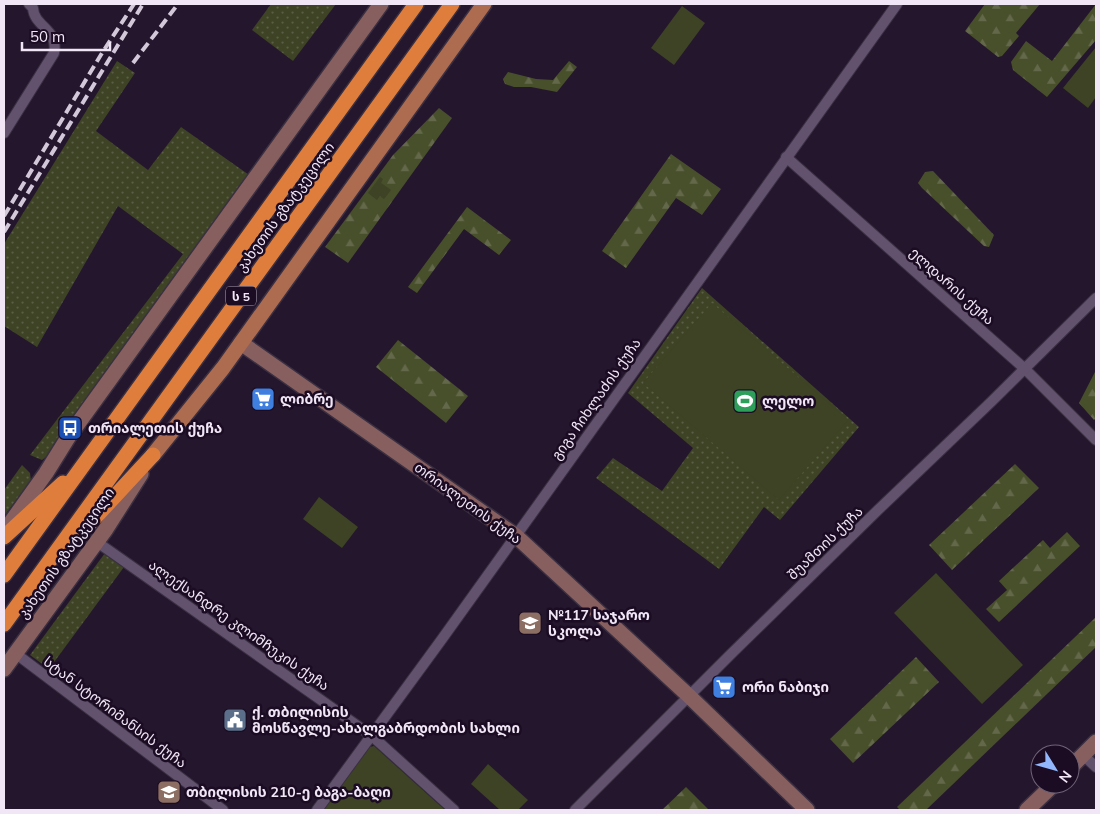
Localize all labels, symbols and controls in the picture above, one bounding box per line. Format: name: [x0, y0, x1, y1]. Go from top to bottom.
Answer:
scale bar: [22, 20, 110, 52]
text: 50 m: [30, 27, 65, 46]
street label: კახეთის გზატკეცილი: [232, 139, 338, 275]
street label: ელდარის ქუჩა: [906, 243, 998, 329]
road number: ს 5: [226, 286, 256, 306]
street label: გიგა ჩიხლაძის ქუჩა: [547, 335, 645, 463]
supermarket icon: ლიბრე: [250, 386, 276, 412]
sports icon: ლელო: [732, 388, 758, 414]
place label: ლიბრე: [280, 390, 334, 408]
place label: ლელო: [762, 392, 814, 410]
bus stop icon: თრიალეთის ქუჩა: [57, 415, 83, 441]
place label: თრიალეთის ქუჩა: [88, 419, 222, 437]
street label: თრიალეთის ქუჩა: [411, 458, 525, 548]
street label: კახეთის გზატკეცილი: [14, 484, 118, 622]
street label: შუამთის ქუჩა: [783, 502, 867, 584]
street label: ალექსანდრე კლიმჩუკის ქუჩა: [145, 556, 333, 694]
place label: №117 საჯარო სკოლა: [548, 606, 650, 640]
school or university icon: №117 საჯარო სკოლა: [517, 610, 543, 636]
street label: სტან სტორიმანსის ქუჩა: [40, 652, 190, 772]
supermarket icon: ორი ნაბიჯი: [711, 674, 737, 700]
place label: ორი ნაბიჯი: [742, 678, 829, 696]
place label: ქ. თბილისის მოსწავლე-ახალგაბრდობის სახლი: [252, 703, 520, 737]
public building icon: ქ. თბილისის მოსწავლე-ახალგაბრდობის სახლი: [222, 707, 248, 733]
north arrow: [1030, 744, 1080, 794]
text: N: [1055, 767, 1076, 786]
school or university icon: თბილისის 210-ე ბაგა-ბაღი: [156, 779, 182, 805]
place label: თბილისის 210-ე ბაგა-ბაღი: [186, 783, 391, 801]

